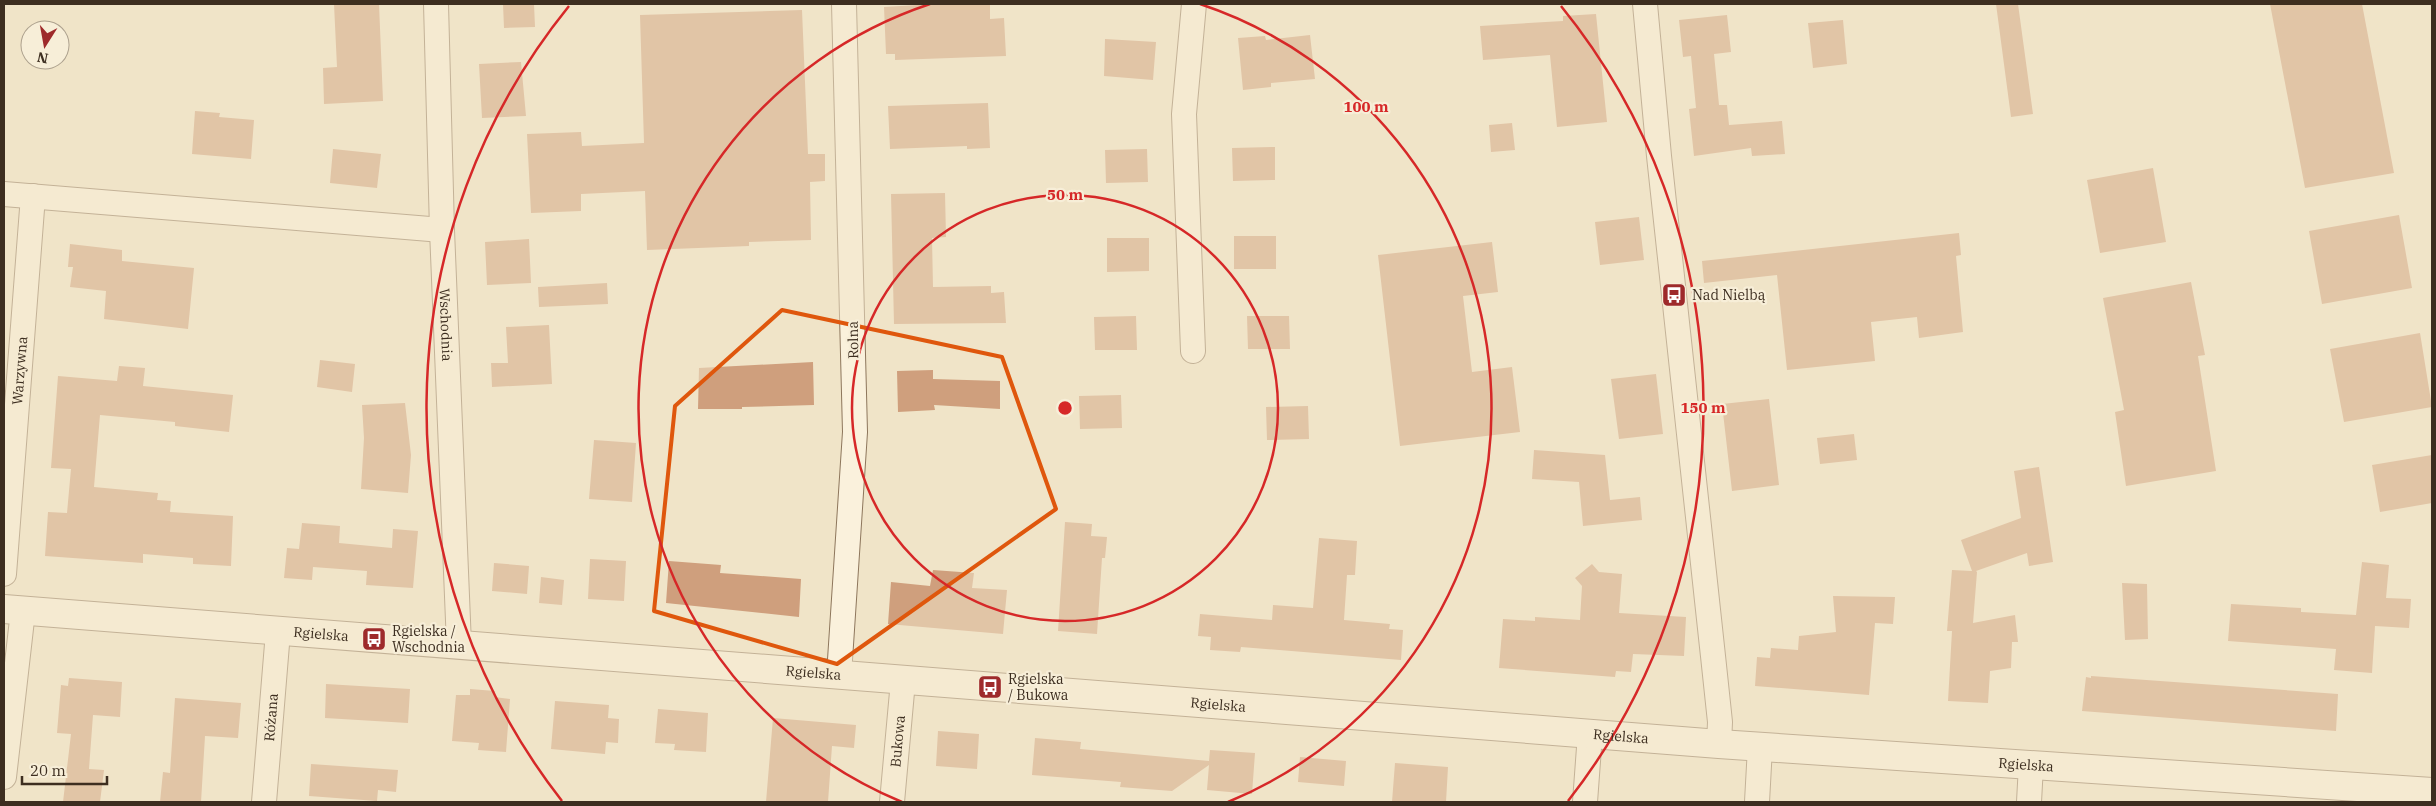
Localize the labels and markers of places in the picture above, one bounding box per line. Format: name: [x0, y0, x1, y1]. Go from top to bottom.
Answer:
bus stop icon: Nad Nielbą: [1661, 282, 1687, 308]
place label: Nad Nielbą: [1692, 286, 1766, 304]
centre of rings: [1056, 399, 1074, 417]
place label: Rgielska / Wschodnia: [392, 622, 466, 656]
bus stop icon: Rgielska / Wschodnia: [361, 626, 387, 652]
place label: Rgielska / Bukowa: [1008, 670, 1069, 704]
bus stop icon: Rgielska / Bukowa: [977, 674, 1003, 700]

